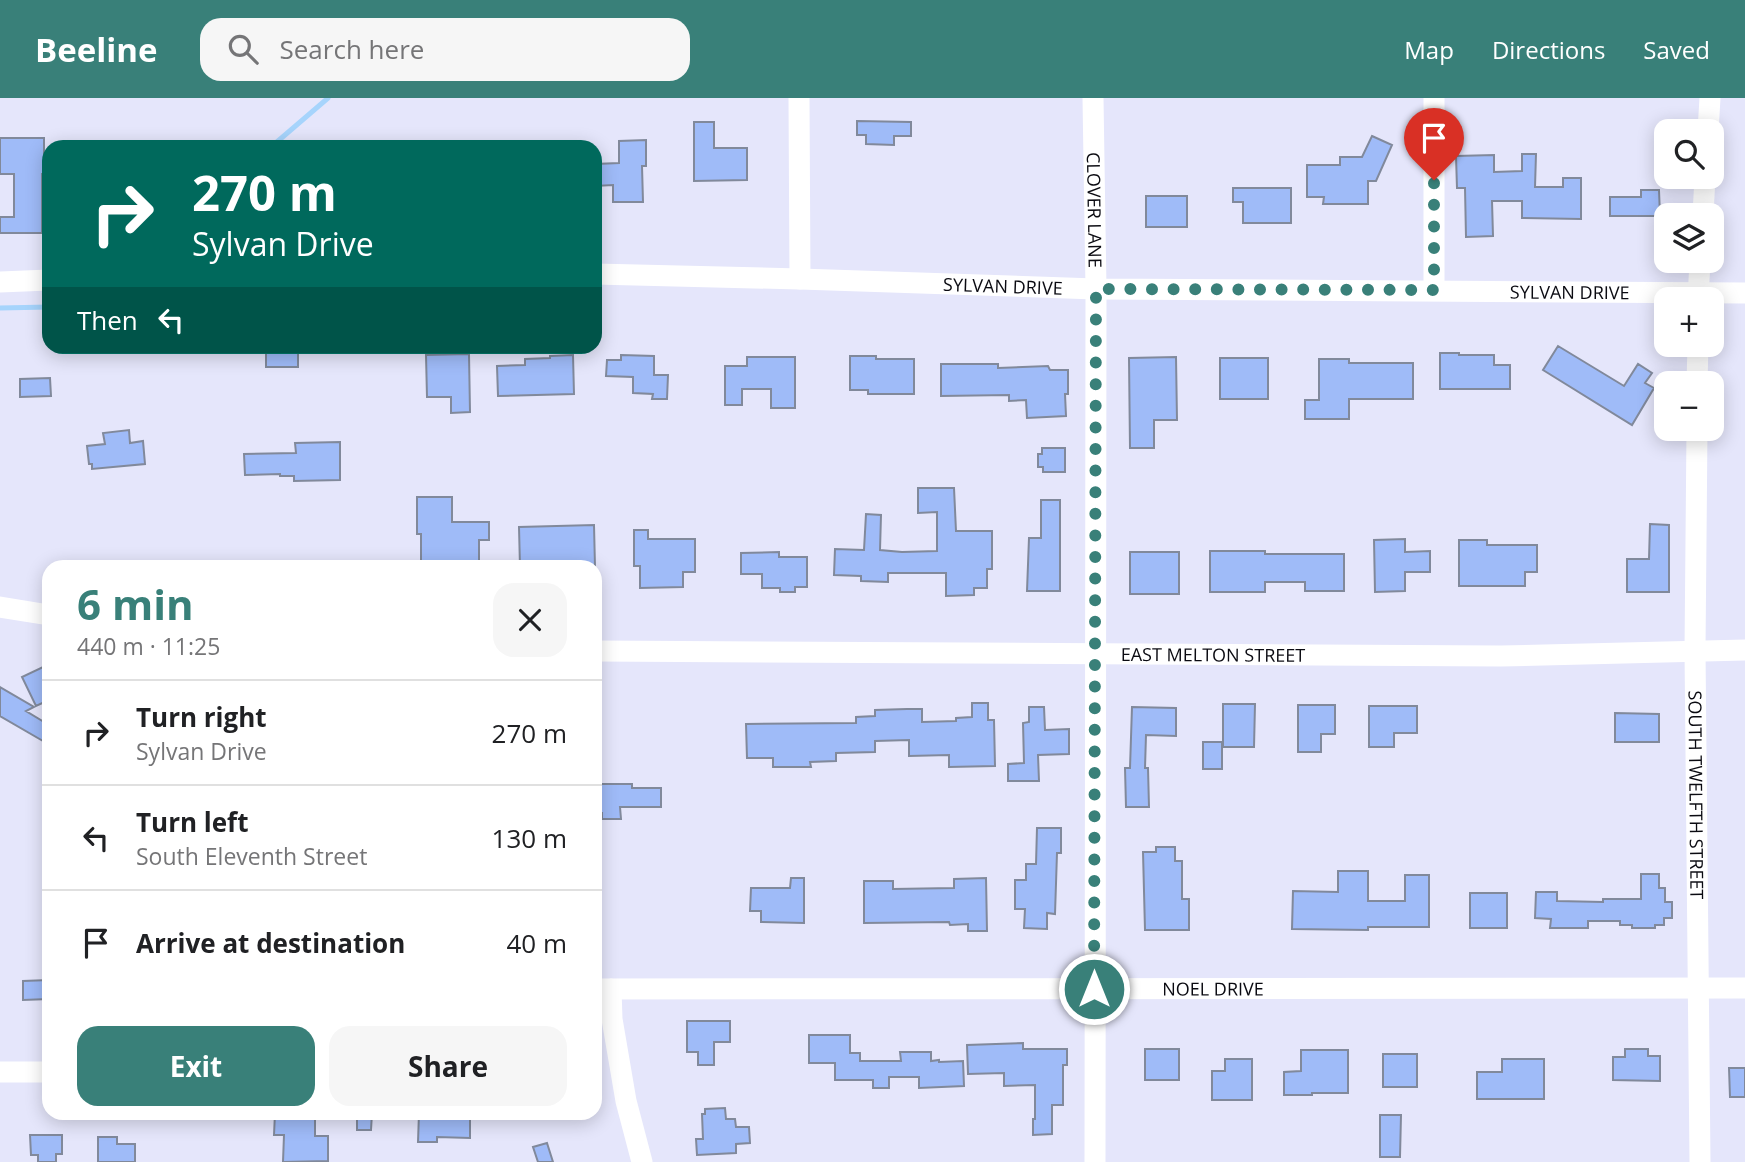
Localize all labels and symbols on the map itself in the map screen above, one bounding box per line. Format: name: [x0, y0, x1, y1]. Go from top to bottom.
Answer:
pin: [1404, 108, 1464, 180]
street label: CLOVER LANE: [1082, 152, 1108, 268]
street label: SYLVAN DRIVE: [943, 272, 1063, 300]
street label: SYLVAN DRIVE: [1510, 280, 1630, 304]
street label: EAST MELTON STREET: [1121, 642, 1305, 667]
street label: SOUTH TWELFTH STREET: [1683, 690, 1709, 900]
position arrow: [1057, 952, 1131, 1026]
street label: NOEL DRIVE: [1162, 976, 1264, 1001]

